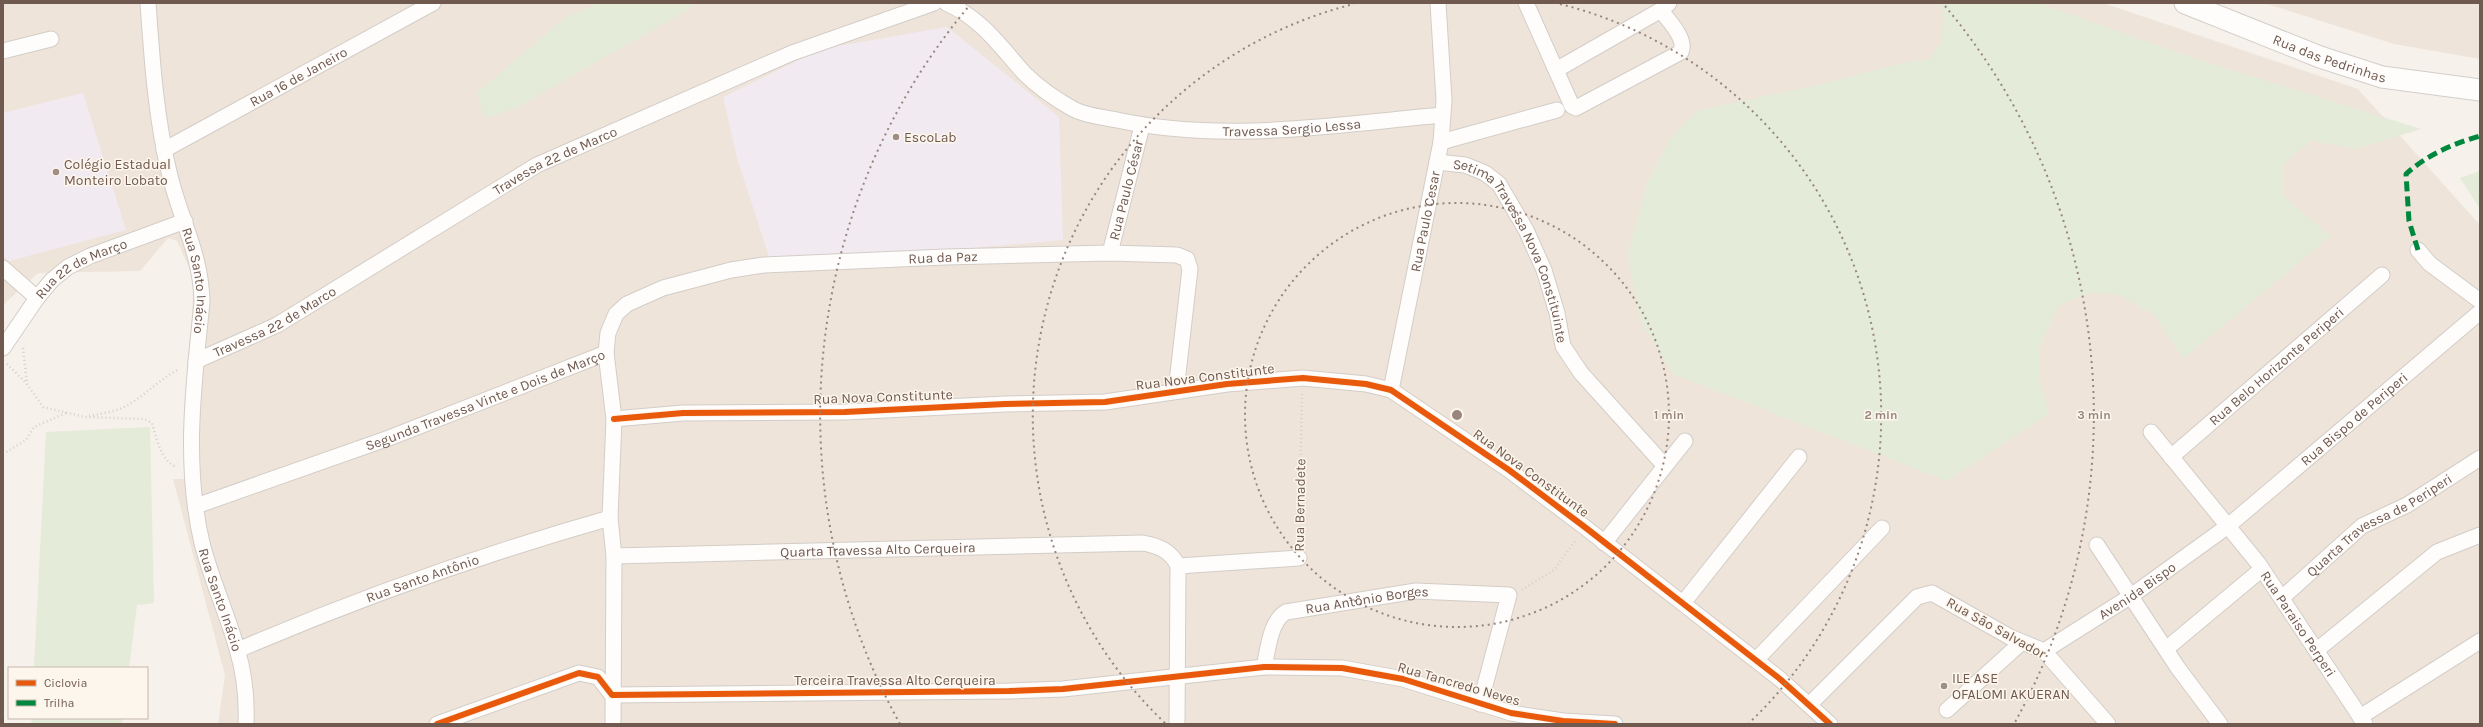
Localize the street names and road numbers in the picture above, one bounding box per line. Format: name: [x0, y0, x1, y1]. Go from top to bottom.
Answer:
street label: Rua das Pedrinhas: [2270, 31, 2387, 86]
street label: Rua 16 de Janeiro: [246, 43, 350, 110]
street label: Travessa Sergio Lessa: [1223, 115, 1362, 140]
street label: Travessa 22 de Marco: [490, 122, 620, 199]
street label: Rua Paulo César: [1105, 137, 1147, 242]
street label: Setima Travessa Nova Constituinte: [1452, 155, 1571, 344]
street label: Rua Paulo Cesar: [1406, 168, 1444, 274]
street label: Rua Santo Inácio: [178, 225, 211, 335]
street label: Rua 22 de Março: [31, 235, 129, 302]
street label: Rua da Paz: [908, 248, 978, 267]
street label: Travessa 22 de Marco: [210, 282, 339, 361]
street label: Rua Belo Horizonte Periperi: [2205, 303, 2347, 429]
street label: Segunda Travessa Vinte e Dois de Março: [363, 346, 607, 454]
street label: Rua Nova Constitunte: [1135, 360, 1275, 394]
street label: Rua Bispo de Periperi: [2297, 369, 2411, 469]
street label: Rua Nova Constitunte: [813, 386, 953, 408]
street label: Rua Nova Constitunte: [1470, 425, 1592, 521]
street label: Rua Bernadete: [1291, 458, 1309, 552]
street label: Quarta Travessa de Periperi: [2303, 470, 2455, 580]
street label: Quarta Travessa Alto Cerqueira: [780, 539, 976, 560]
street label: Rua Santo Inácio: [195, 546, 246, 653]
street label: Rua Santo Antônio: [364, 550, 481, 606]
street label: Avenida Bispo: [2095, 558, 2179, 623]
street label: Rua Paraiso Perperi: [2257, 568, 2340, 680]
street label: Rua Antônio Borges: [1304, 582, 1429, 617]
street label: Rua São Salvador: [1943, 594, 2050, 663]
street label: Rua Tancredo Neves: [1396, 658, 1522, 710]
street label: Terceira Travessa Alto Cerqueira: [794, 672, 996, 689]

